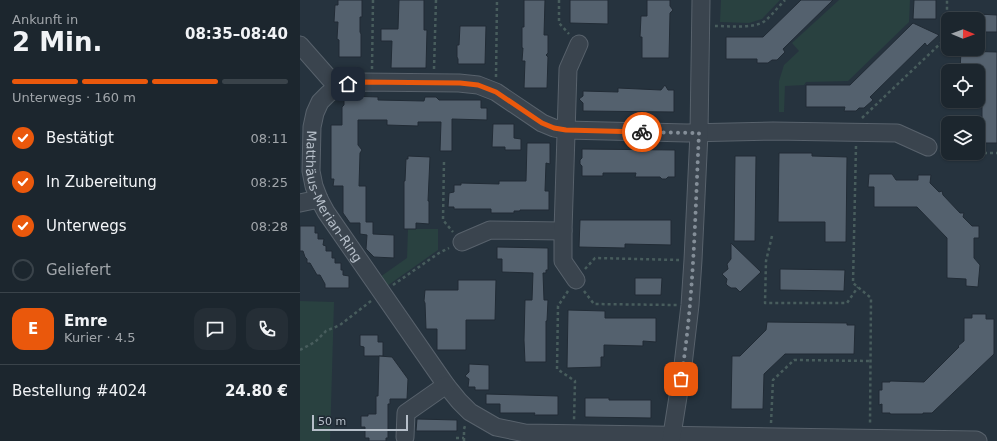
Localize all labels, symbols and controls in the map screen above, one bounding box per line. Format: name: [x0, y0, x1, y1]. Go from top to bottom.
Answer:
text: Ankunft in: [12, 12, 78, 27]
north arrow: [941, 12, 985, 56]
map controls: [941, 12, 985, 160]
text: 08:35–08:40: [185, 25, 288, 43]
text: 2 Min.: [12, 27, 102, 57]
button: locate: [941, 64, 985, 108]
pin: [331, 67, 365, 101]
icon: home: [337, 73, 359, 95]
text: Unterwegs · 160 m: [12, 90, 136, 105]
courier: [622, 112, 662, 152]
button: layers: [941, 116, 985, 160]
icon: bike: [631, 121, 653, 143]
icon: check: [12, 127, 34, 149]
text: Bestätigt: [46, 129, 114, 147]
street label: Matthäus-Merian-Ring: [303, 130, 365, 265]
text: 08:11: [251, 131, 288, 146]
icon: check: [12, 171, 34, 193]
text: In Zubereitung: [46, 173, 157, 191]
text: 08:25: [251, 175, 288, 190]
icon: check: [12, 215, 34, 237]
text: Unterwegs: [46, 217, 127, 235]
text: 08:28: [251, 219, 288, 234]
text: Geliefert: [46, 261, 111, 279]
button: chat: [194, 308, 236, 350]
button: phone: [246, 308, 288, 350]
text: Emre: [64, 312, 107, 330]
text: E: [28, 320, 38, 338]
text: Kurier · 4.5: [64, 330, 136, 345]
pin: [664, 362, 698, 396]
icon: bag: [670, 368, 692, 390]
text: Bestellung #4024: [12, 382, 147, 400]
text: 24.80 €: [225, 382, 288, 400]
scale bar: [312, 413, 408, 432]
text: 50 m: [318, 415, 346, 428]

